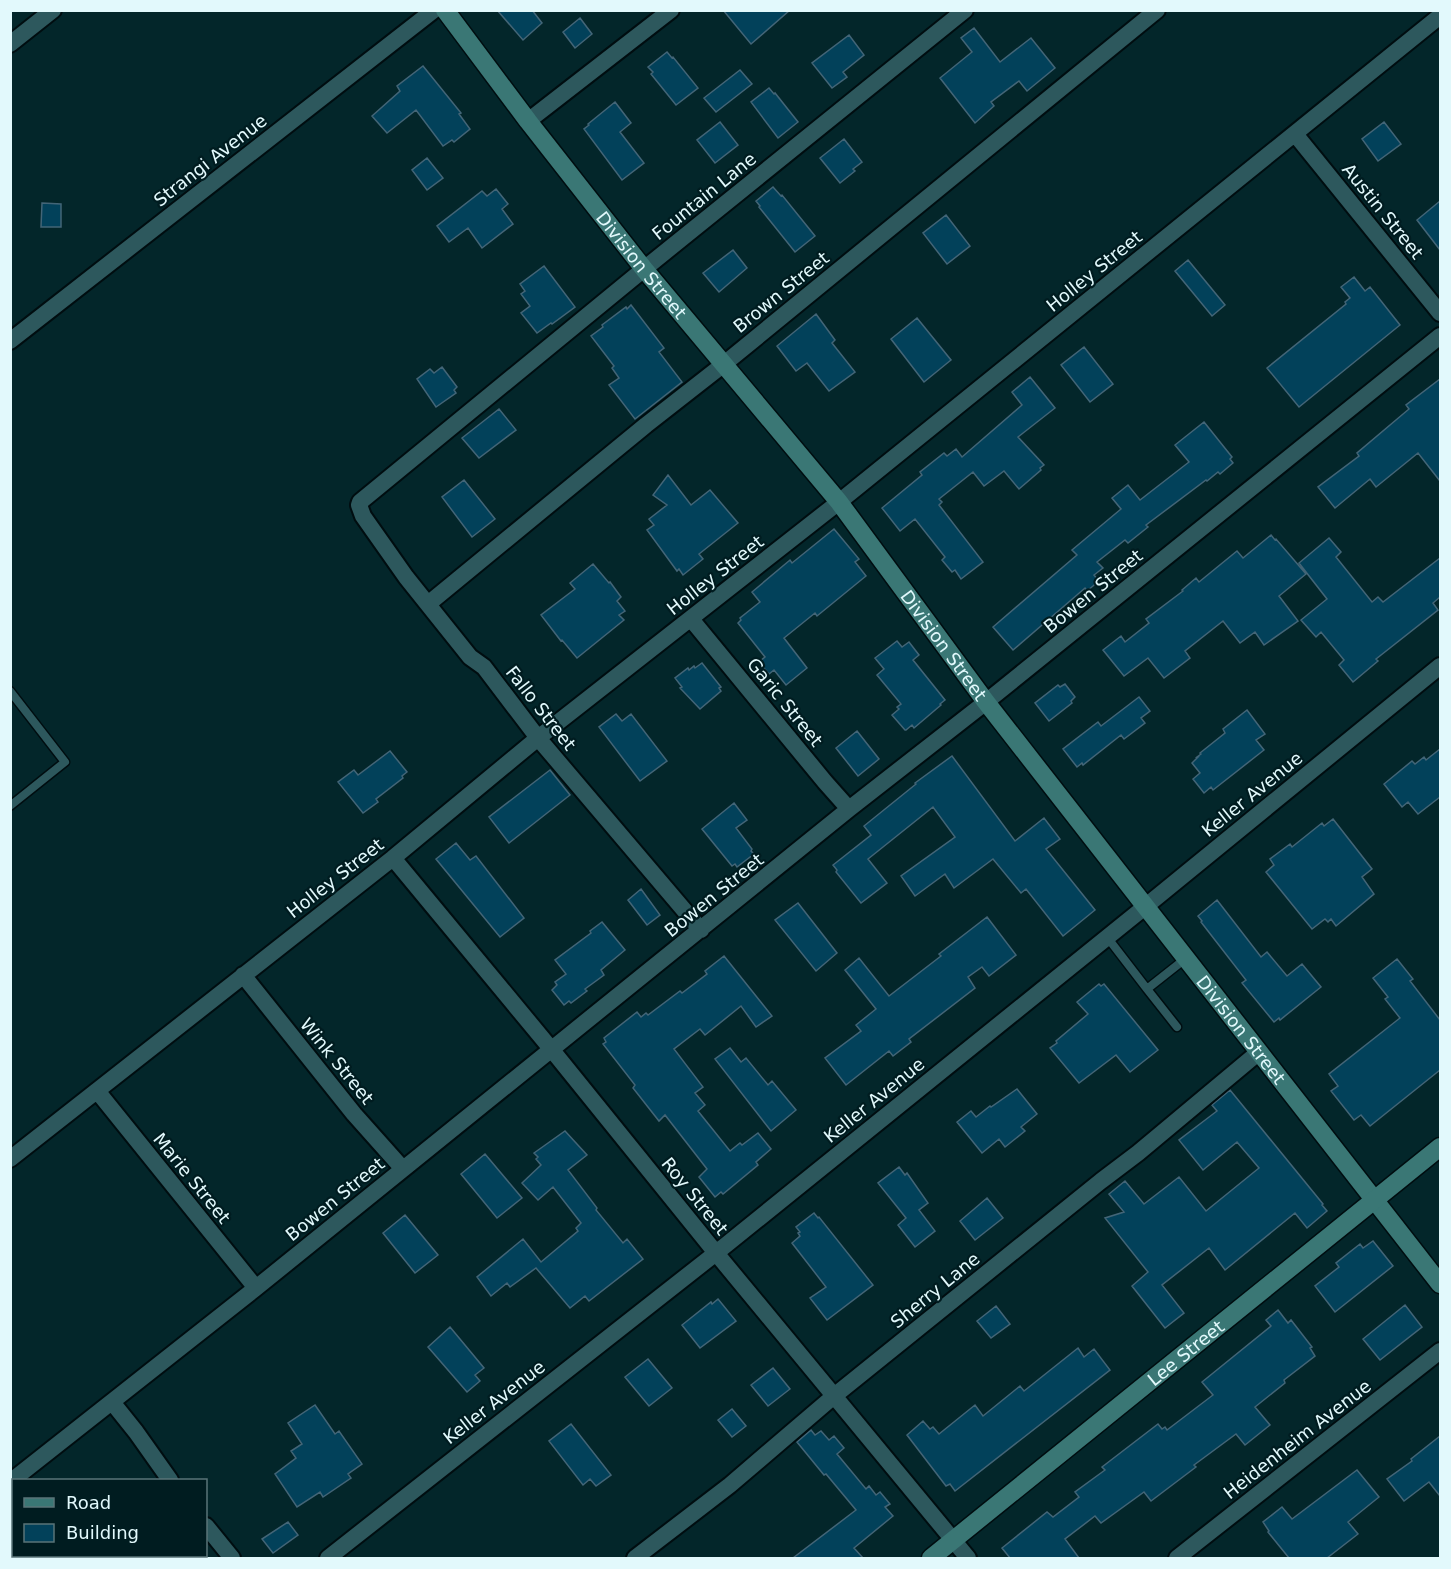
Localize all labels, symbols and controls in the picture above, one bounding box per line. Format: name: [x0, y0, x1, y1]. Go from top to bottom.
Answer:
street label: Strangi Avenue: [149, 109, 271, 211]
street label: Fountain Lane: [648, 148, 760, 244]
street label: Austin Street: [1338, 159, 1428, 263]
street label: Division Street: [592, 207, 691, 323]
street label: Holley Street: [1042, 226, 1146, 316]
street label: Brown Street: [729, 247, 833, 337]
street label: Holley Street: [663, 531, 767, 619]
street label: Bowen Street: [1039, 545, 1147, 637]
street label: Division Street: [897, 586, 992, 704]
street label: Garic Street: [743, 654, 827, 750]
street label: Fallo Street: [502, 662, 580, 754]
street label: Keller Avenue: [1198, 747, 1306, 841]
street label: Holley Street: [283, 834, 387, 922]
street label: Bowen Street: [660, 849, 768, 941]
street label: Division Street: [1193, 971, 1290, 1088]
street label: Wink Street: [296, 1014, 378, 1108]
street label: Keller Avenue: [820, 1053, 928, 1147]
street label: Marie Street: [149, 1128, 235, 1228]
street label: Bowen Street: [281, 1153, 389, 1245]
street label: Roy Street: [657, 1153, 733, 1239]
street label: Sherry Lane: [886, 1248, 984, 1332]
street label: Lee Street: [1143, 1315, 1228, 1390]
street label: Keller Avenue: [439, 1356, 549, 1448]
street label: Heidenheim Avenue: [1219, 1375, 1375, 1503]
legend: [12, 1479, 207, 1557]
text: Road: [66, 1492, 111, 1513]
text: Building: [66, 1522, 139, 1543]

